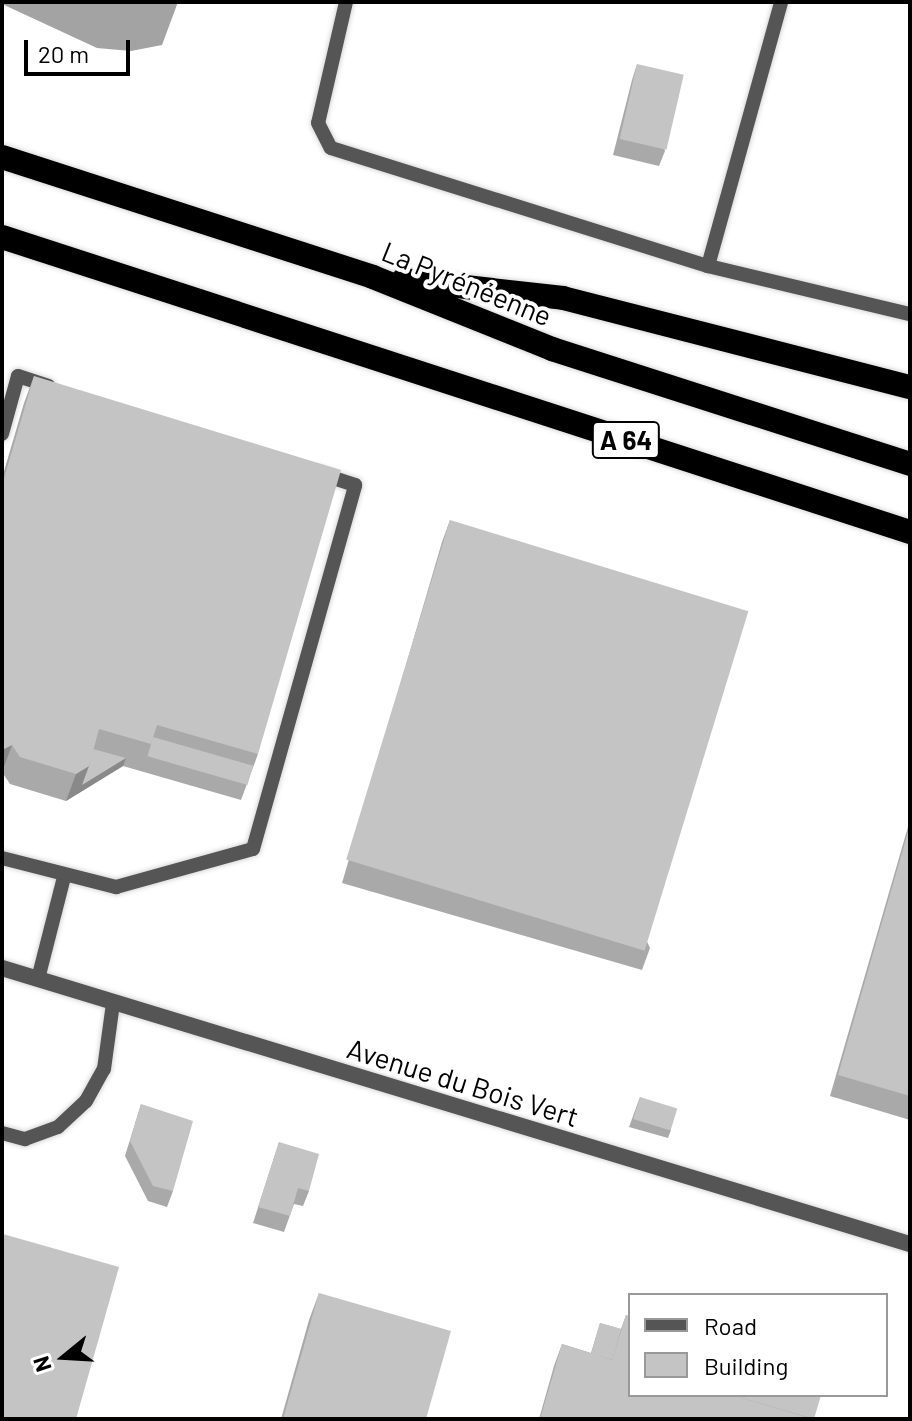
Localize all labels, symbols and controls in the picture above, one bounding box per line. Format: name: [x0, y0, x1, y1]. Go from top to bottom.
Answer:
scale bar: [28, 24, 134, 74]
text: 20 m: [38, 39, 89, 68]
street label: La Pyrénéenne: [377, 234, 557, 332]
road number: A 64: [590, 418, 662, 462]
street label: Avenue du Bois Vert: [343, 1031, 583, 1133]
legend: [628, 1293, 888, 1397]
text: Road: [704, 1311, 757, 1340]
north arrow: [24, 1317, 104, 1397]
text: Building: [704, 1351, 788, 1380]
text: N: [27, 1353, 56, 1375]

